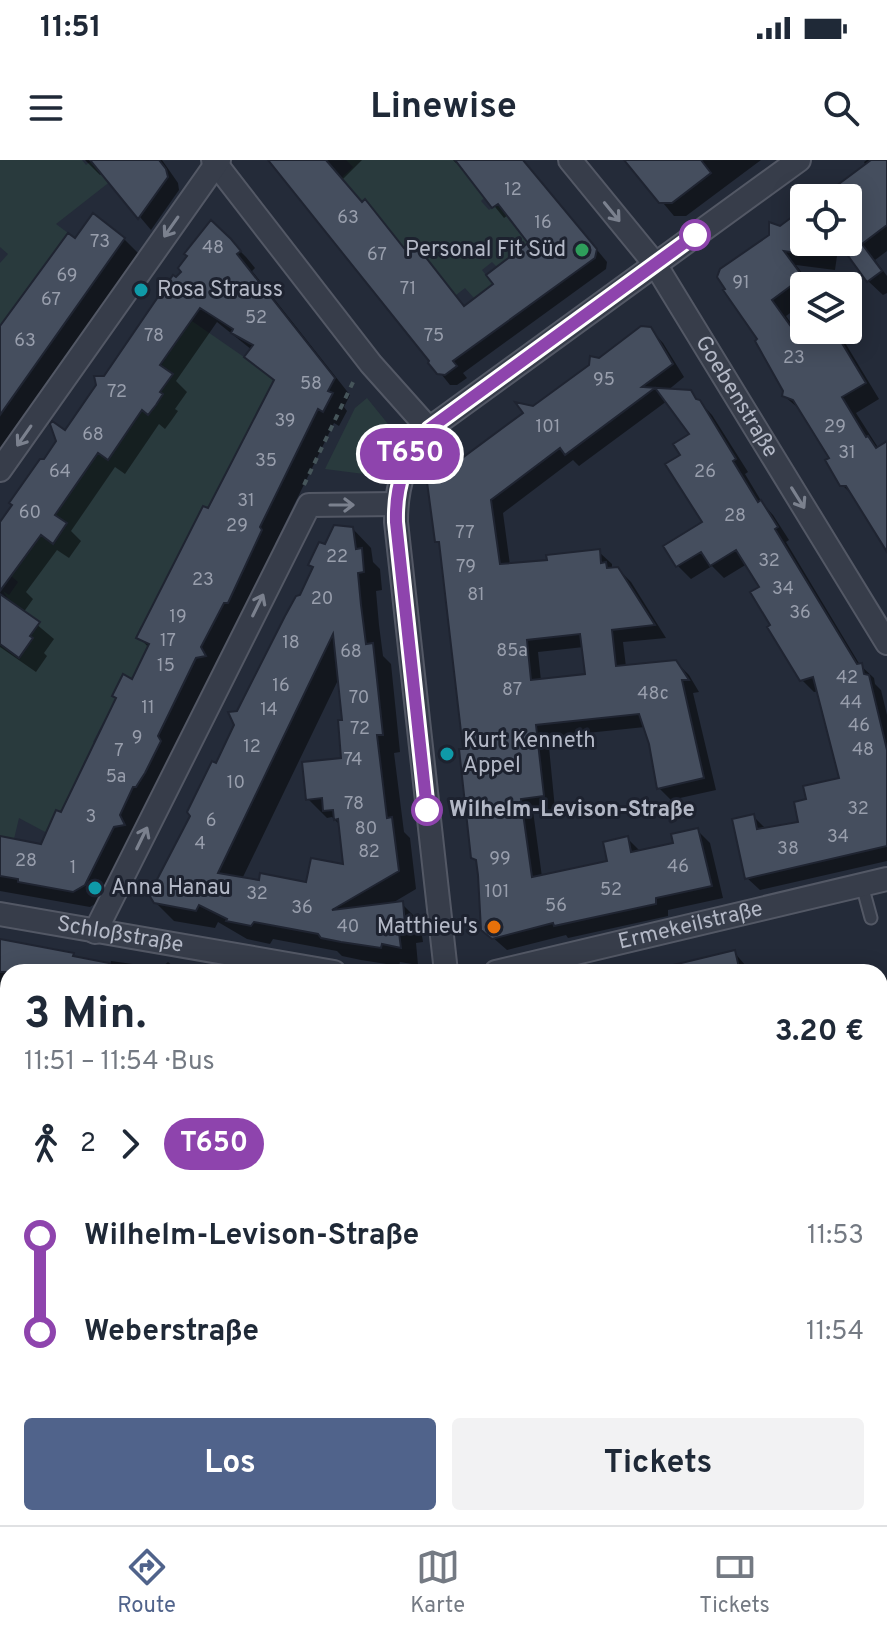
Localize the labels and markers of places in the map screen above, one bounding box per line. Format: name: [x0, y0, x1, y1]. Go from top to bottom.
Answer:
unlabelled marker: [680, 220, 710, 250]
place label: Personal Fit Süd: [405, 237, 566, 264]
marker: Personal Fit Süd: [573, 241, 591, 259]
place label: Rosa Strauss: [157, 277, 283, 304]
marker: Rosa Strauss: [132, 281, 150, 299]
place label: Kurt Kenneth Appel: [463, 728, 596, 780]
marker: Kurt Kenneth Appel: [438, 745, 456, 763]
marker: Wilhelm-Levison-Straße: [412, 795, 442, 825]
place label: Wilhelm-Levison-Straße: [449, 797, 695, 824]
place label: Anna Hanau: [111, 875, 231, 902]
marker: Anna Hanau: [86, 879, 104, 897]
place label: Matthieu's: [377, 914, 478, 941]
marker: Matthieu's: [485, 918, 503, 936]

